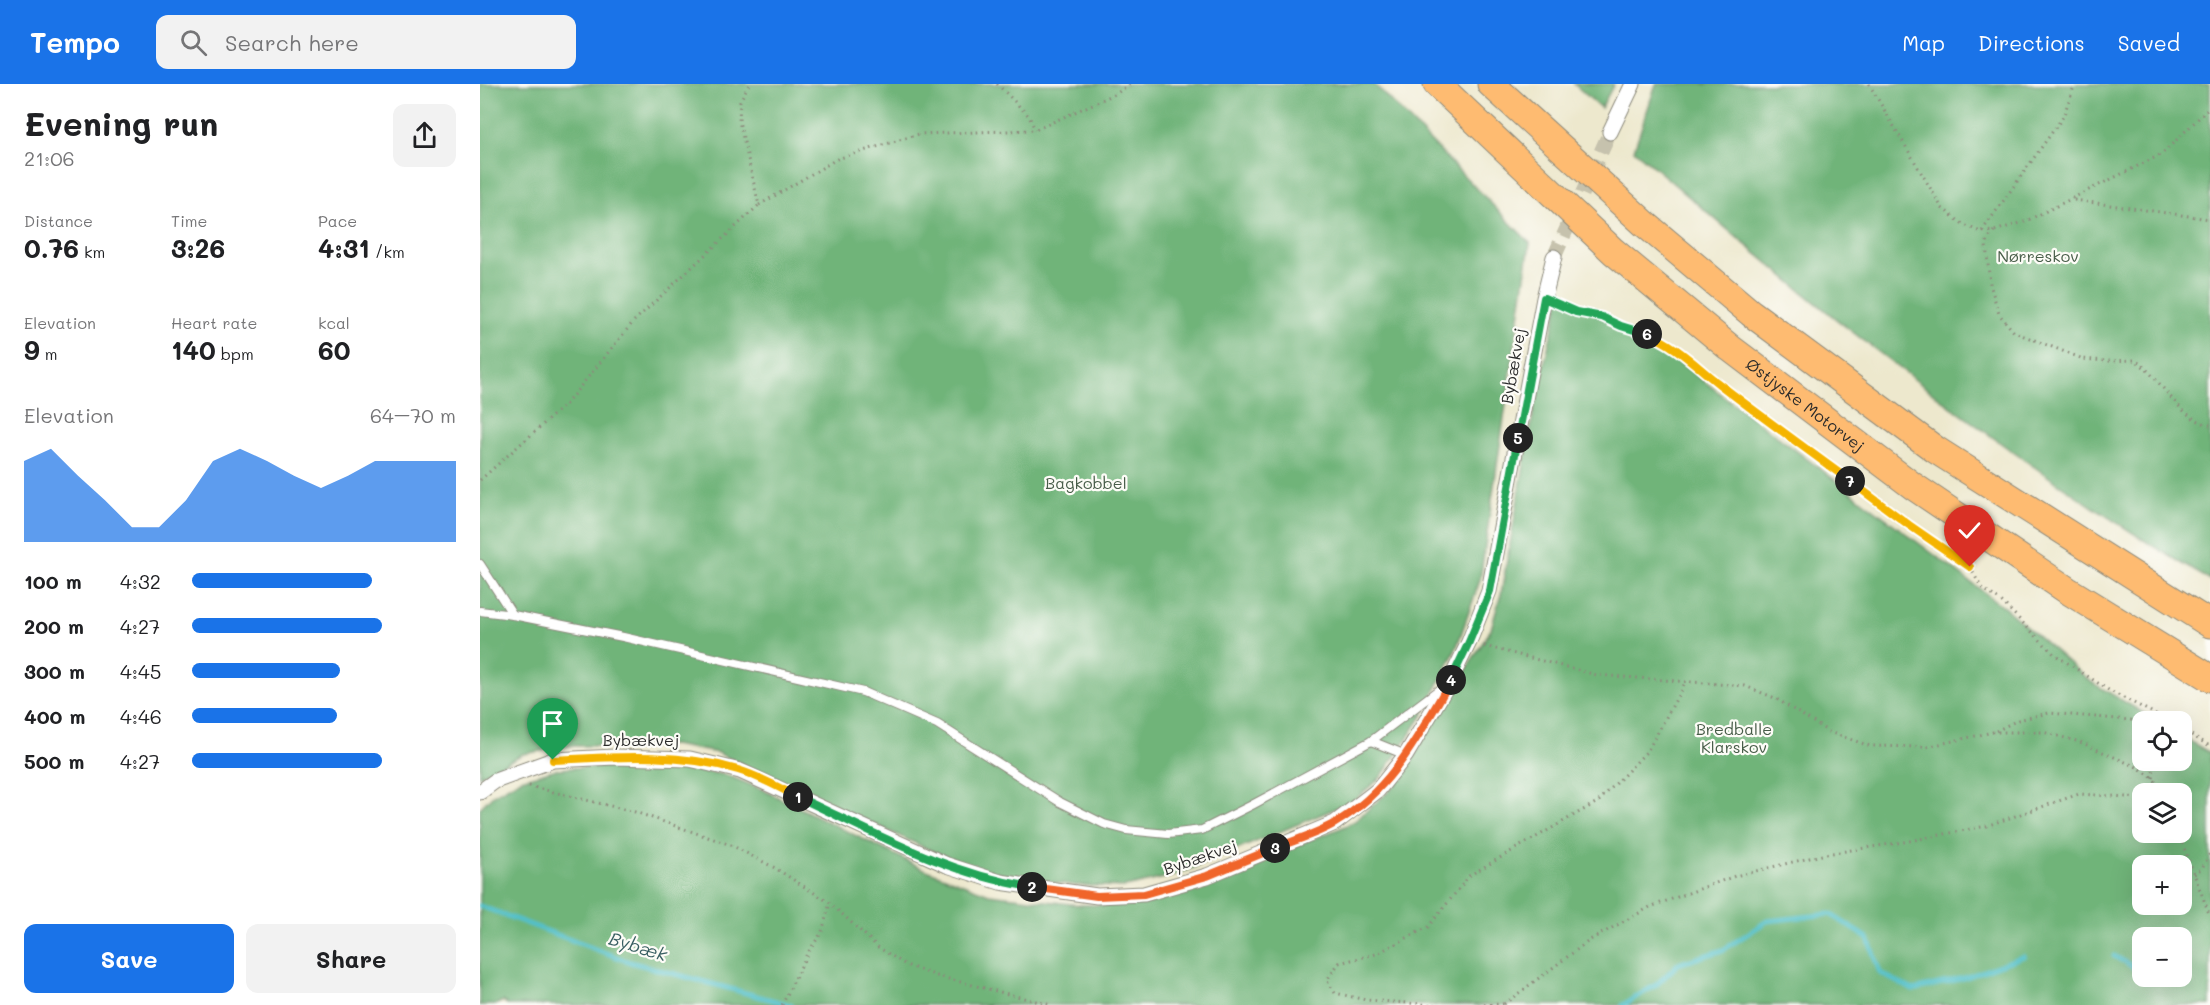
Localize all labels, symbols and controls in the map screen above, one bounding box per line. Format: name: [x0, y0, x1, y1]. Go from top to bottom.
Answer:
search box: [156, 15, 576, 69]
text: Tempo: [30, 24, 120, 60]
icon: search: [177, 26, 210, 59]
text: Search here: [225, 28, 359, 57]
text: Map: [1902, 29, 1945, 56]
text: Directions: [1978, 29, 2085, 56]
text: Saved: [2118, 29, 2180, 56]
text: Evening run: [24, 101, 218, 144]
button: share: [393, 104, 456, 167]
text: 21:06: [24, 145, 75, 171]
text: Distance: [24, 210, 93, 231]
text: Time: [171, 210, 207, 231]
text: Pace: [318, 210, 357, 231]
text: 0.76: [24, 231, 79, 265]
text: 3:26: [171, 231, 225, 265]
text: 4:31: [318, 231, 370, 265]
text: km: [79, 241, 105, 262]
text: /km: [370, 241, 405, 262]
park label: Nørreskov: [1997, 245, 2079, 266]
text: Elevation: [24, 312, 96, 333]
text: Heart rate: [171, 312, 257, 333]
text: kcal: [318, 312, 350, 333]
pin: 6: [1632, 319, 1662, 349]
text: 6: [1642, 323, 1652, 344]
street label: Bybækvej: [1496, 326, 1529, 405]
text: 9: [24, 333, 40, 367]
text: 140: [171, 333, 216, 367]
text: 60: [318, 333, 350, 367]
text: m: [40, 343, 58, 364]
text: bpm: [216, 343, 254, 364]
street label: Østjyske Motorvej: [1742, 353, 1869, 456]
text: Elevation: [24, 402, 114, 428]
text: 64–70 m: [370, 402, 456, 428]
pin: 5: [1503, 423, 1533, 453]
text: 5: [1513, 427, 1523, 448]
pin: 7: [1835, 466, 1865, 496]
text: 7: [1846, 470, 1854, 491]
park label: Bagkobbel: [1045, 472, 1127, 493]
pin: [1944, 505, 1995, 567]
icon: check: [1953, 514, 1986, 547]
text: 100 m: [24, 568, 82, 594]
text: 4:32: [120, 568, 161, 594]
text: 200 m: [24, 613, 84, 639]
text: 4:27: [120, 613, 160, 639]
text: 300 m: [24, 658, 85, 684]
text: 4:45: [120, 658, 161, 684]
pin: 4: [1436, 665, 1466, 695]
text: 4: [1446, 669, 1456, 690]
pin: [527, 698, 578, 760]
text: 400 m: [24, 703, 85, 729]
text: 4:46: [120, 703, 162, 729]
icon: arrive: [536, 707, 569, 740]
map controls: [2132, 711, 2192, 987]
button: locate: [2132, 711, 2192, 771]
park label: Bredballe Klarskov: [1696, 718, 1772, 757]
street label: Bybækvej: [603, 729, 679, 750]
text: 500 m: [24, 748, 84, 774]
text: 4:27: [120, 748, 160, 774]
pin: 1: [783, 782, 813, 812]
button: layers: [2132, 783, 2192, 843]
text: 1: [794, 786, 802, 807]
pin: 3: [1260, 833, 1290, 863]
street label: Bybækvej: [1160, 834, 1239, 879]
text: 3: [1270, 837, 1280, 858]
button: +: [2132, 855, 2192, 915]
pin: 2: [1017, 872, 1047, 902]
text: 2: [1028, 876, 1036, 897]
button: Save: [24, 924, 234, 993]
button: Share: [246, 924, 456, 993]
water label: Bybæk: [606, 926, 671, 966]
button: −: [2132, 927, 2192, 987]

